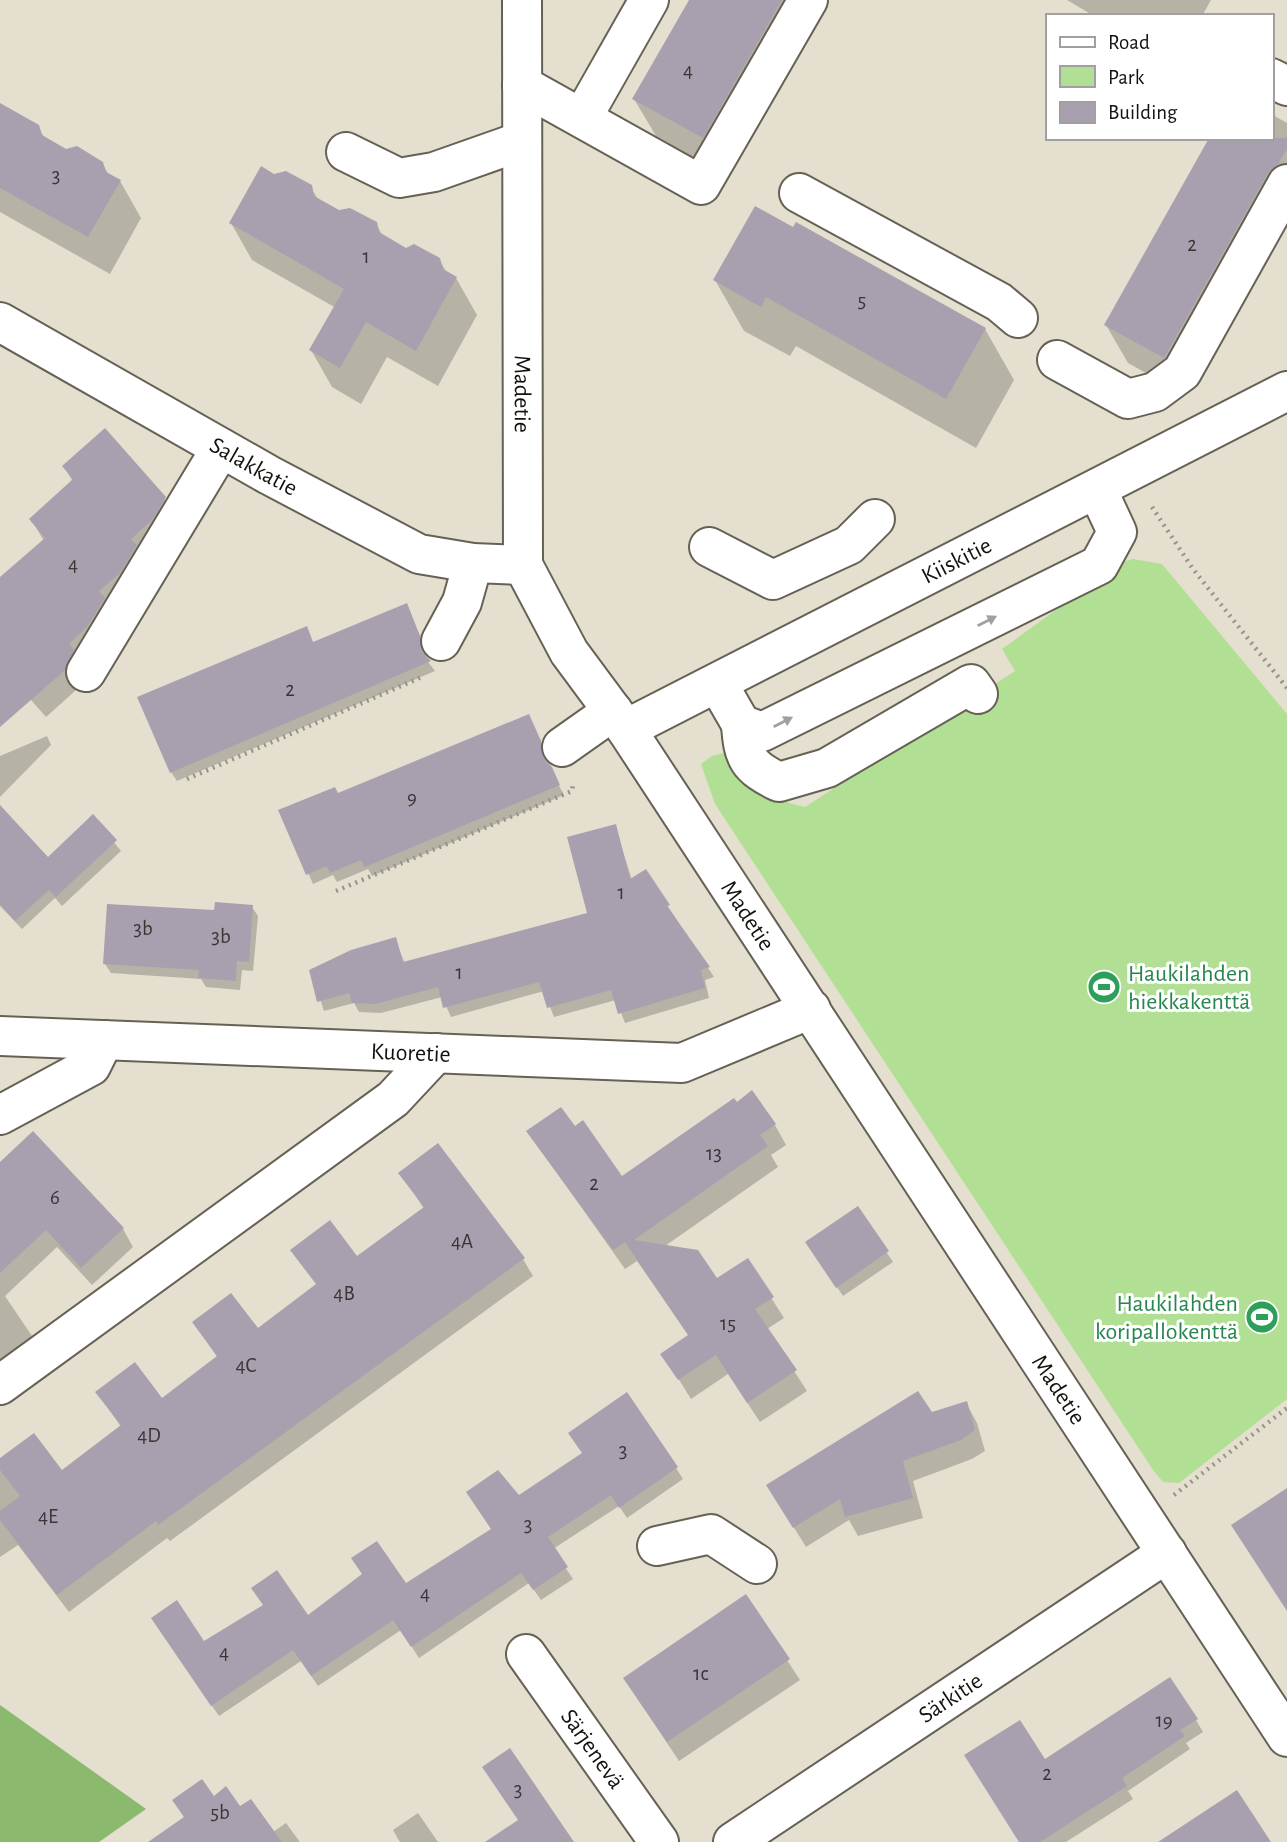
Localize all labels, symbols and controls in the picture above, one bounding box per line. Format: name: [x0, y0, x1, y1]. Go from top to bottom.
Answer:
legend: [1046, 14, 1273, 140]
text: Road: [1108, 32, 1150, 53]
house number: 4: [683, 60, 693, 81]
text: Park: [1108, 67, 1145, 88]
text: Building: [1108, 102, 1178, 123]
house number: 3: [52, 165, 60, 186]
house number: 2: [1187, 234, 1197, 255]
house number: 1: [362, 246, 370, 267]
house number: 5: [858, 290, 866, 311]
street label: Madetie: [510, 355, 534, 433]
street label: Salakkatie: [206, 433, 301, 501]
street label: Kiiskitie: [918, 533, 996, 589]
house number: 4: [68, 554, 78, 575]
one-way arrow: [977, 615, 997, 626]
house number: 2: [285, 679, 295, 700]
one-way arrow: [773, 717, 793, 728]
house number: 9: [407, 787, 417, 808]
street label: Madetie: [716, 877, 779, 955]
house number: 1: [617, 882, 625, 903]
house number: 3b: [133, 918, 153, 939]
house number: 3b: [211, 926, 231, 947]
house number: 1: [455, 962, 463, 983]
place label: Haukilahden hiekkakenttä: [1128, 962, 1250, 1014]
sports icon: Haukilahden hiekkakenttä: [1085, 968, 1123, 1006]
street label: Kuoretie: [370, 1040, 451, 1067]
house number: 13: [706, 1143, 722, 1164]
house number: 2: [589, 1173, 599, 1194]
house number: 6: [50, 1187, 60, 1208]
house number: 4A: [451, 1231, 473, 1252]
house number: 4B: [333, 1283, 355, 1304]
place label: Haukilahden koripallokenttä: [1095, 1292, 1238, 1344]
sports icon: Haukilahden koripallokenttä: [1243, 1298, 1281, 1336]
house number: 15: [720, 1313, 736, 1334]
street label: Madetie: [1027, 1351, 1090, 1429]
house number: 4C: [235, 1355, 257, 1376]
house number: 4D: [137, 1425, 161, 1446]
house number: 3: [619, 1440, 627, 1461]
house number: 4E: [38, 1506, 58, 1527]
house number: 3: [524, 1514, 532, 1535]
house number: 4: [420, 1583, 430, 1604]
house number: 4: [219, 1642, 229, 1663]
house number: 1c: [693, 1663, 709, 1684]
street label: Särkitie: [915, 1669, 987, 1728]
street label: Särjenevä: [556, 1705, 628, 1793]
house number: 19: [1155, 1710, 1173, 1731]
house number: 2: [1042, 1763, 1052, 1784]
house number: 3: [514, 1779, 522, 1800]
house number: 5b: [210, 1802, 230, 1823]

